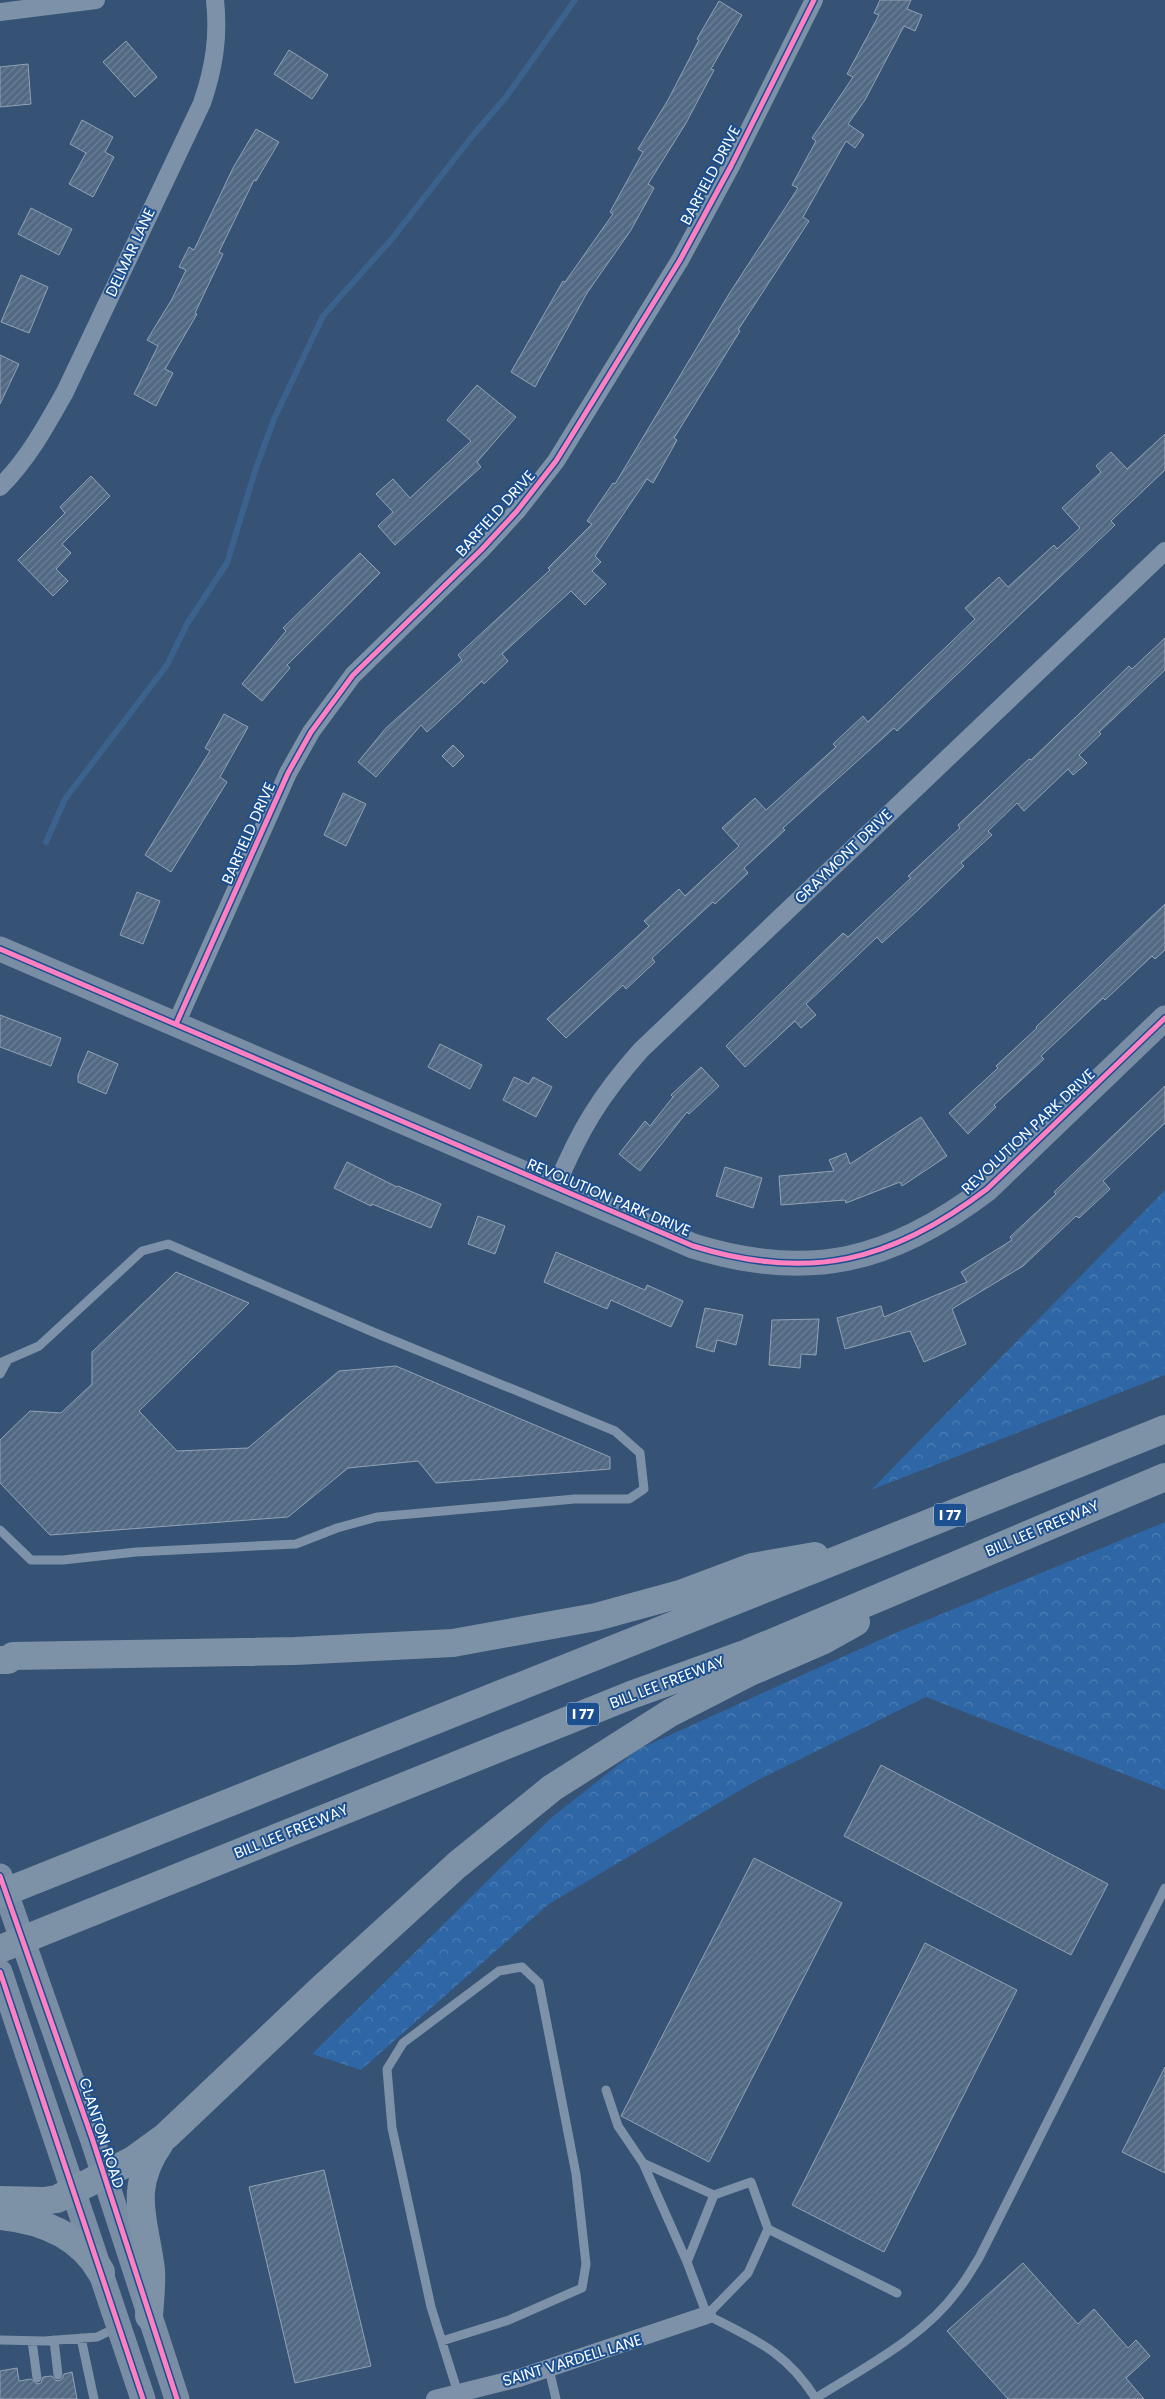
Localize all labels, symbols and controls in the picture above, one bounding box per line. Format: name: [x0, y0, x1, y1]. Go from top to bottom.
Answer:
street label: BARFIELD DRIVE: [675, 122, 745, 228]
street label: DELMAR LANE: [100, 204, 160, 300]
street label: BARFIELD DRIVE: [450, 465, 540, 561]
street label: BARFIELD DRIVE: [216, 779, 280, 887]
street label: GRAYMONT DRIVE: [790, 804, 896, 908]
street label: REVOLUTION PARK DRIVE: [957, 1063, 1099, 1199]
street label: REVOLUTION PARK DRIVE: [524, 1153, 694, 1241]
street label: BILL LEE FREEWAY: [982, 1495, 1102, 1561]
road number: I 77: [934, 1504, 966, 1526]
street label: BILL LEE FREEWAY: [607, 1650, 728, 1714]
road number: I 77: [567, 1702, 599, 1726]
street label: BILL LEE FREEWAY: [231, 1798, 351, 1863]
street label: CLANTON ROAD: [74, 2075, 130, 2191]
street label: SAINT VARDELL LANE: [500, 2329, 644, 2391]

